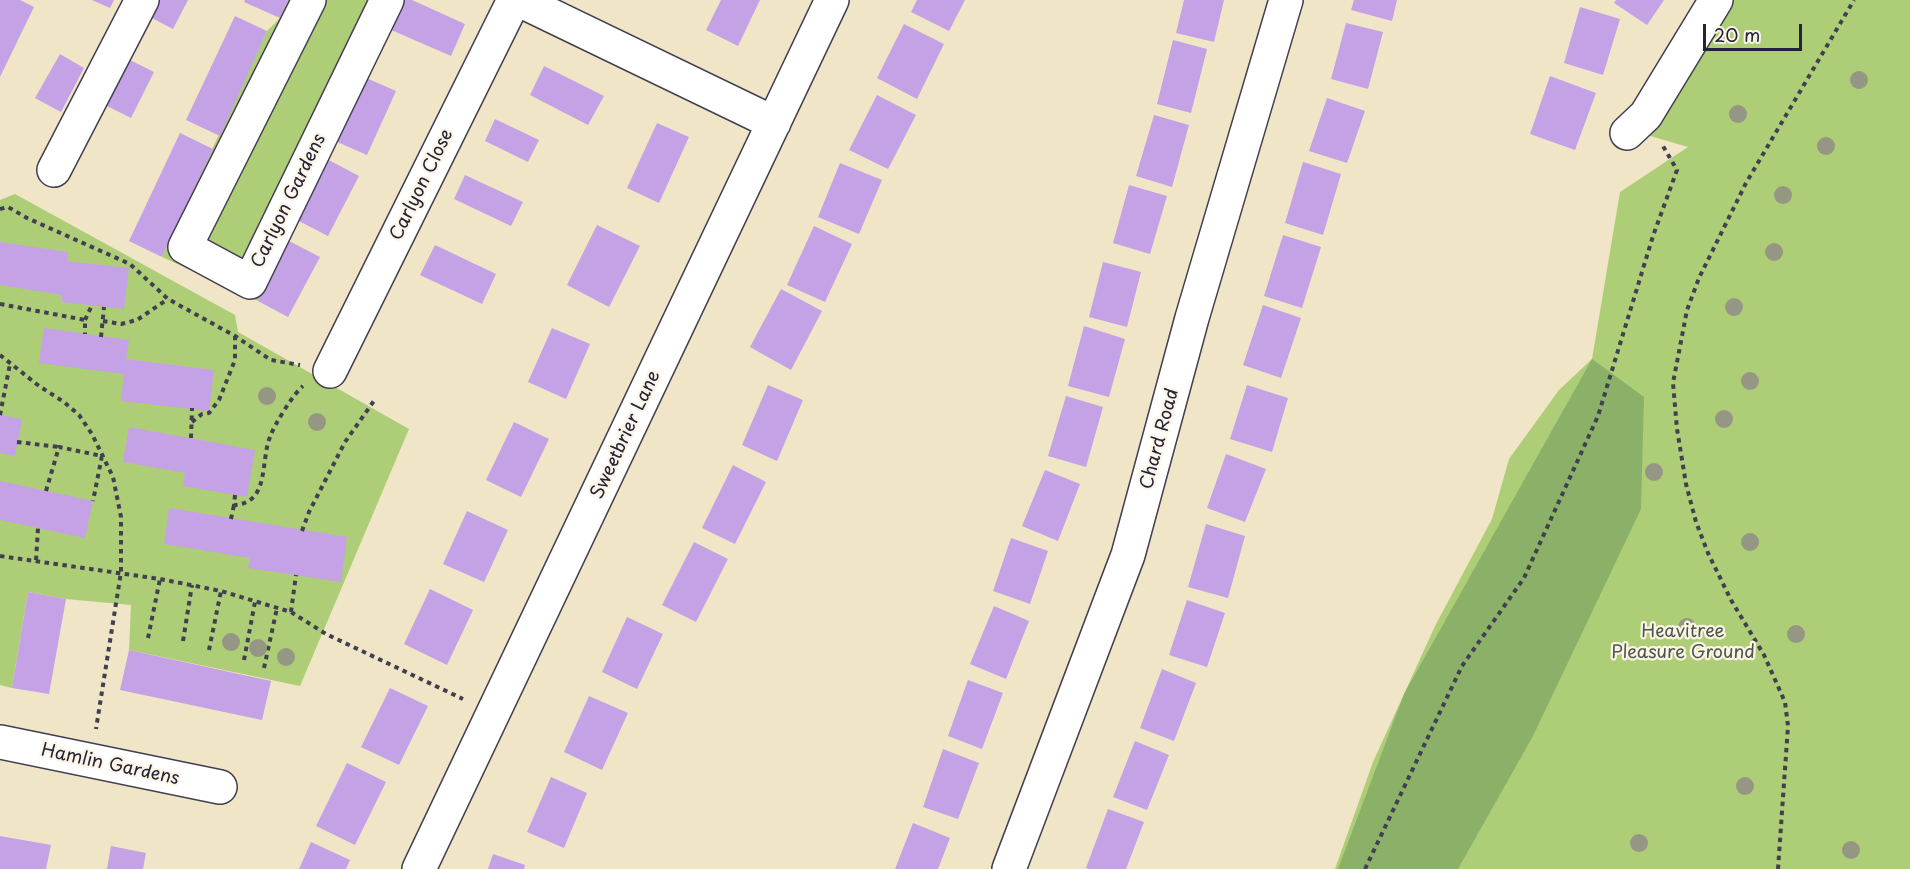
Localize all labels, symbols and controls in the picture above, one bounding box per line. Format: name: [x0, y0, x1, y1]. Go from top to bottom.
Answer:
scale bar: [1706, 12, 1805, 50]
text: 20 m: [1714, 21, 1760, 48]
street label: Carlyon Close: [386, 126, 458, 244]
street label: Carlyon Gardens: [247, 130, 331, 272]
street label: Sweetbrier Lane: [587, 367, 665, 503]
street label: Chard Road: [1136, 386, 1184, 492]
park label: Heavitree Pleasure Ground: [1611, 621, 1755, 664]
street label: Hamlin Gardens: [39, 740, 181, 790]

